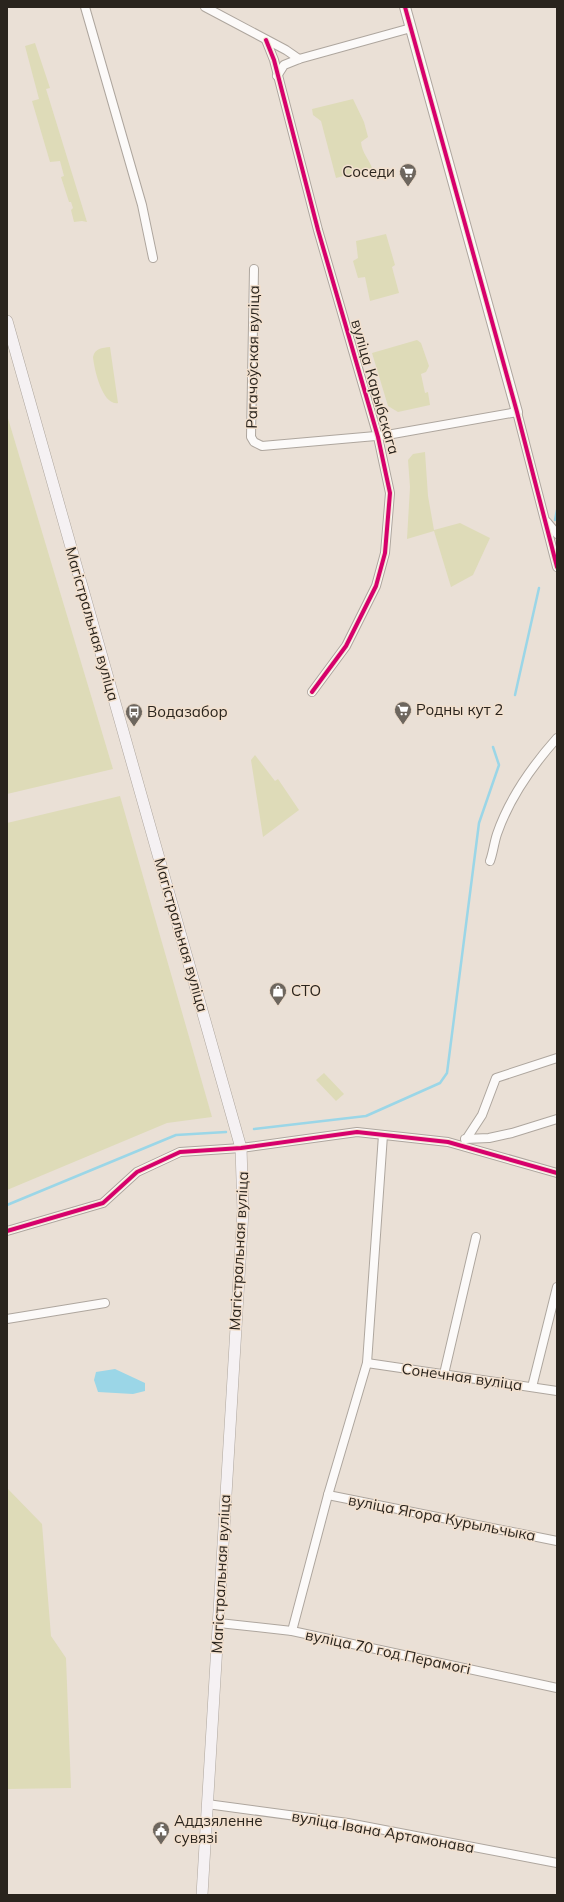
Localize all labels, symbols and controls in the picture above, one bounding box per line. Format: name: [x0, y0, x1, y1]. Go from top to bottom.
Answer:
place label: Соседи: [342, 162, 395, 181]
supermarket icon: Соседи: [398, 162, 418, 187]
street label: Рагачоўская вуліца: [242, 285, 263, 429]
street label: вуліца Карыбскага: [347, 317, 404, 457]
street label: Магістральная вуліца: [61, 545, 124, 703]
supermarket icon: Родны кут 2: [393, 700, 413, 725]
place label: Родны кут 2: [416, 700, 503, 719]
bus stop icon: Водазабор: [124, 702, 144, 727]
place label: Водазабор: [147, 702, 228, 721]
street label: Магістральная вуліца: [150, 856, 213, 1014]
shop icon: СТО: [268, 981, 288, 1006]
place label: СТО: [291, 981, 321, 1000]
street label: Магістральная вуліца: [225, 1171, 252, 1331]
street label: Сонечная вуліца: [400, 1359, 524, 1394]
street label: вуліца Ягора Курыльчыка: [347, 1490, 537, 1545]
street label: Магістральная вуліца: [207, 1494, 234, 1654]
street label: вуліца 70 год Перамогі: [304, 1625, 472, 1678]
street label: вуліца Івана Артамонава: [290, 1806, 476, 1857]
place label: Аддзяленне сувязі: [174, 1811, 263, 1847]
public building icon: Аддзяленне сувязі: [151, 1820, 171, 1845]

